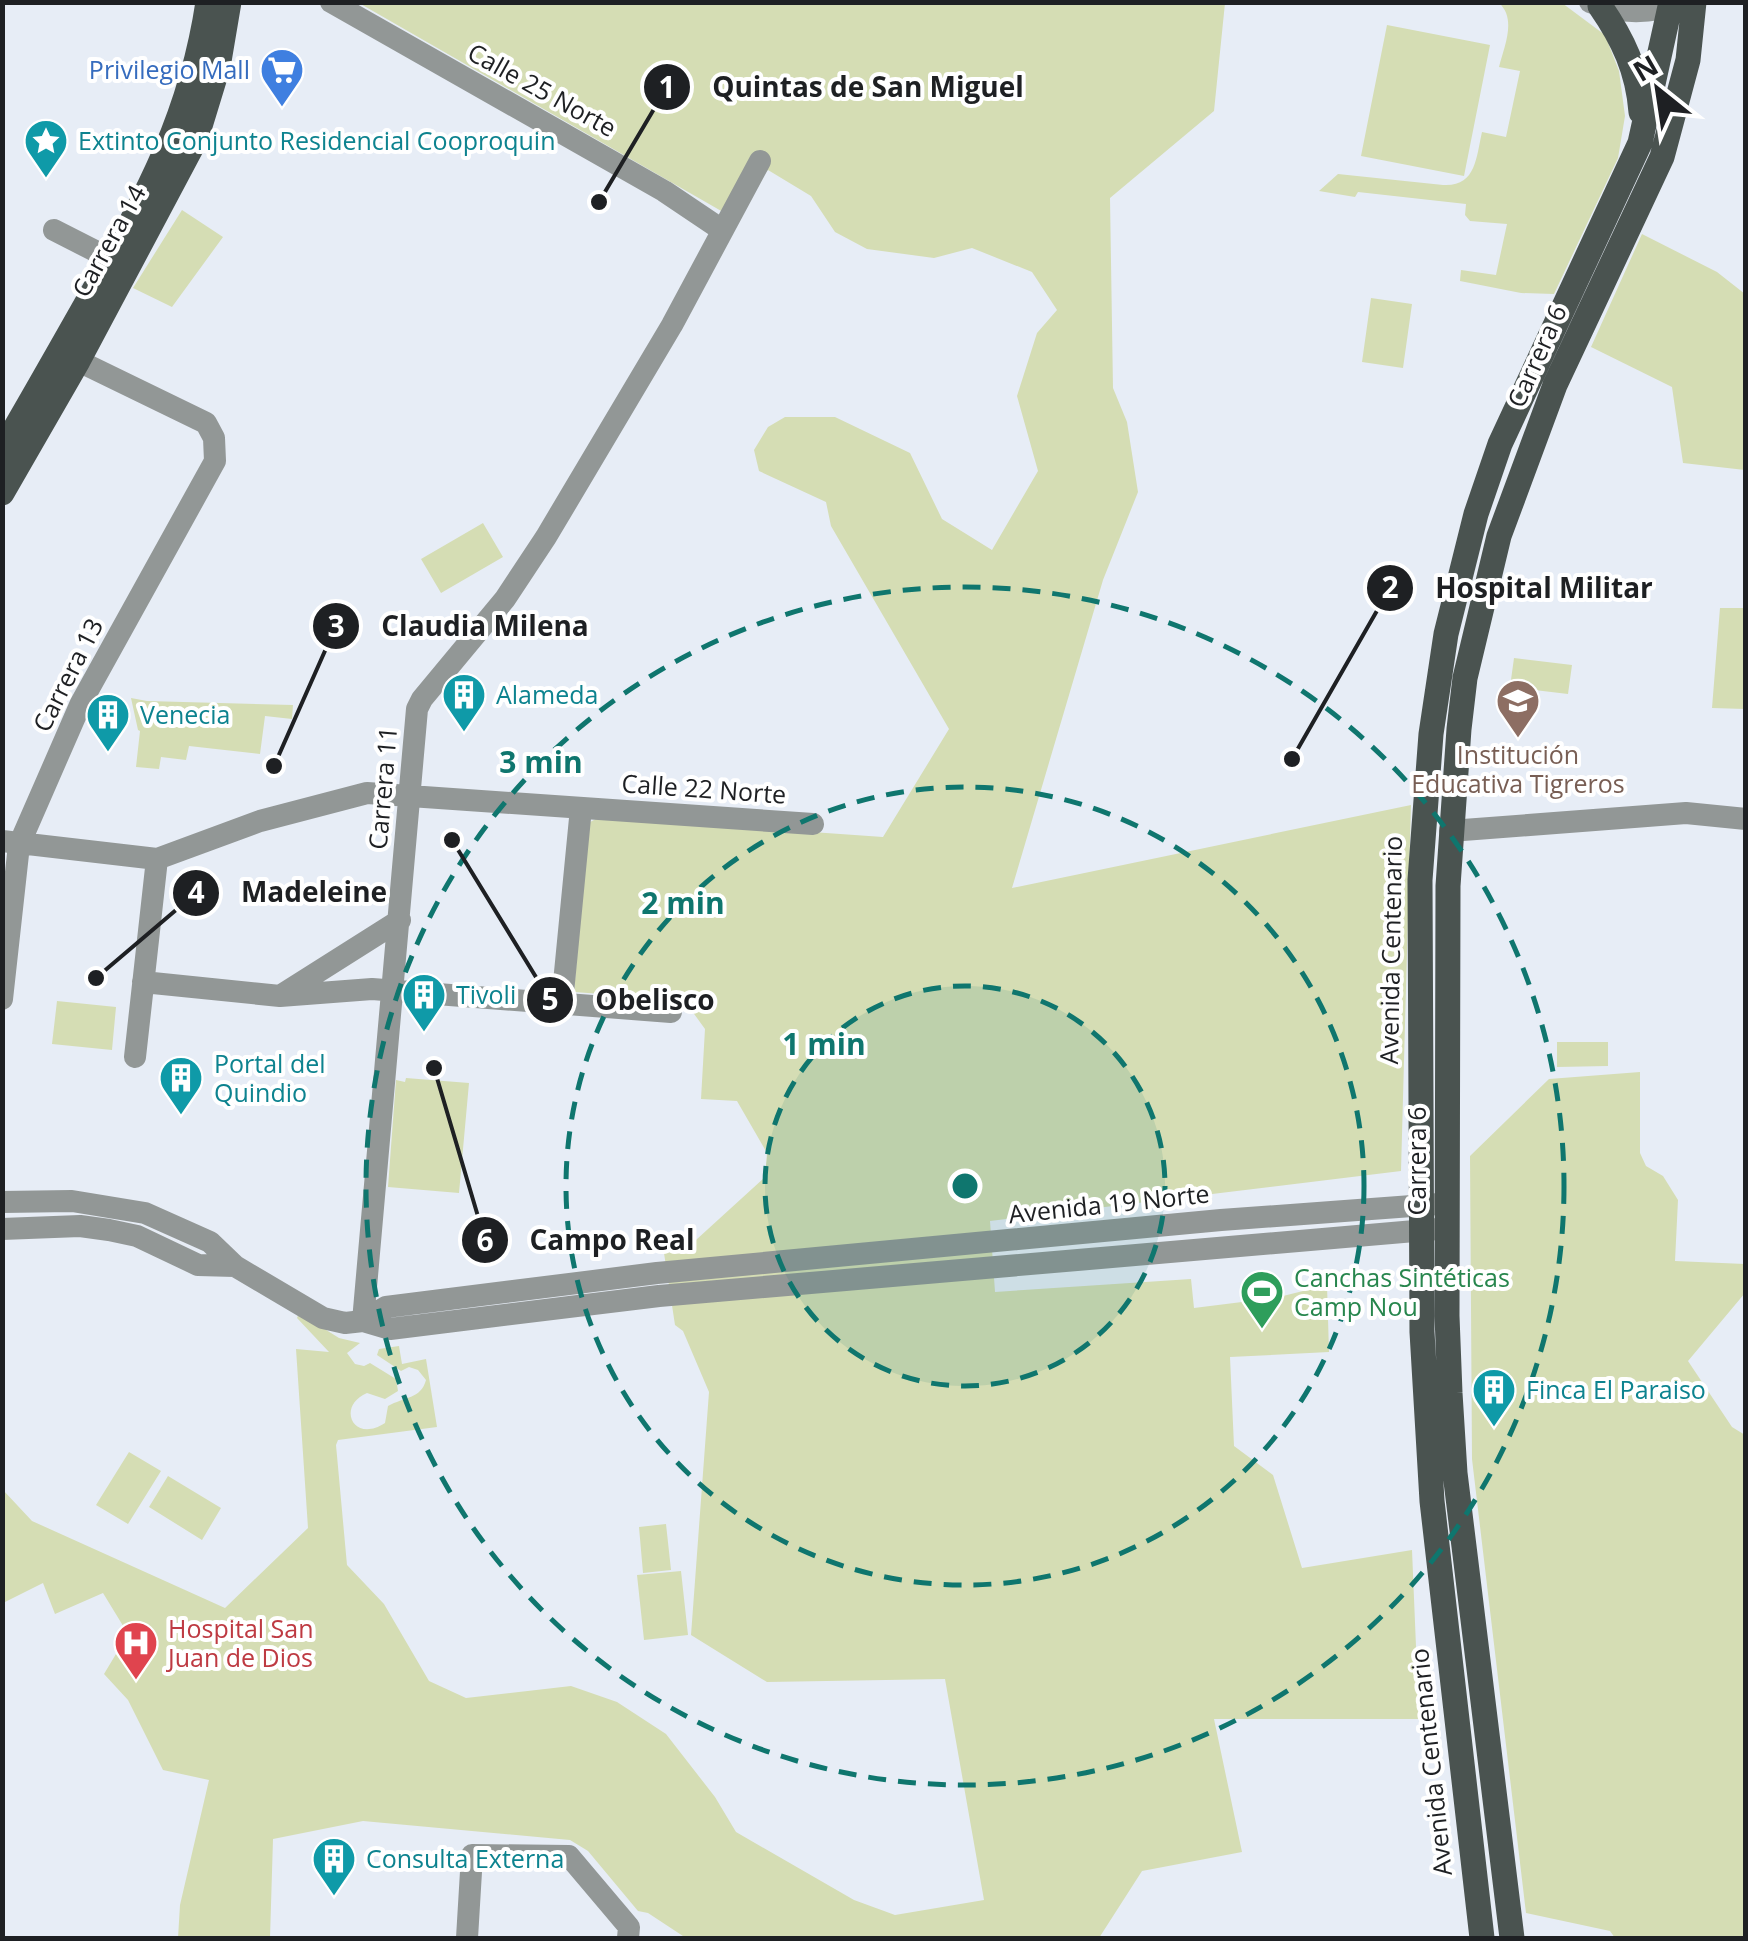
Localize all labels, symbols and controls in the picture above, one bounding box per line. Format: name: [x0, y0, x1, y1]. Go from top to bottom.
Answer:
street label: Calle 25 Norte: [462, 34, 623, 144]
north arrow: [1608, 40, 1708, 140]
text: N: [1626, 45, 1664, 90]
supermarket icon: Privilegio Mall: [259, 47, 305, 108]
place label: Privilegio Mall: [89, 52, 250, 86]
callout: Quintas de San Miguel: [642, 58, 1043, 116]
text: 1: [658, 66, 676, 107]
text: Quintas de San Miguel: [712, 67, 1024, 105]
place icon: Extinto Conjunto Residencial Cooproquin: [23, 118, 69, 179]
place label: Extinto Conjunto Residencial Cooproquin: [78, 123, 556, 157]
street label: Carrera 14: [63, 178, 153, 303]
street label: Carrera 6: [1498, 299, 1574, 412]
callout: Hospital Militar: [1365, 559, 1672, 617]
text: 2: [1381, 566, 1399, 607]
text: Hospital Militar: [1435, 568, 1653, 606]
callout: Claudia Milena: [311, 597, 608, 655]
text: 3: [327, 605, 345, 646]
text: Claudia Milena: [381, 606, 589, 644]
street label: Carrera 13: [24, 612, 110, 737]
building icon: Alameda: [441, 672, 487, 733]
place label: Alameda: [496, 677, 598, 711]
school or university icon: Institución Educativa Tigreros: [1495, 678, 1541, 739]
building icon: Venecia: [85, 692, 131, 753]
place label: Venecia: [140, 697, 231, 731]
street label: Carrera 11: [360, 725, 404, 851]
place label: Institución Educativa Tigreros: [1411, 737, 1625, 800]
text: 3 min: [499, 741, 583, 782]
street label: Calle 22 Norte: [621, 765, 788, 811]
street label: Avenida Centenario: [1371, 835, 1409, 1065]
callout: Madeleine: [171, 864, 407, 922]
text: 4: [187, 871, 205, 912]
text: Madeleine: [241, 872, 387, 910]
text: 2 min: [641, 882, 725, 923]
callout: Obelisco: [525, 971, 735, 1029]
building icon: Tivoli: [401, 972, 447, 1033]
place label: Tivoli: [456, 977, 516, 1011]
text: 5: [541, 978, 559, 1019]
text: Obelisco: [595, 980, 715, 1018]
text: 1 min: [782, 1023, 866, 1064]
place label: Portal del Quindio: [214, 1046, 326, 1109]
building icon: Portal del Quindio: [158, 1055, 204, 1116]
street label: Carrera 6: [1399, 1106, 1433, 1216]
centre of rings: [947, 1168, 983, 1204]
street label: Avenida 19 Norte: [1007, 1176, 1211, 1230]
callout: Campo Real: [460, 1211, 715, 1269]
text: 6: [476, 1219, 494, 1260]
text: Campo Real: [529, 1220, 695, 1258]
place label: Canchas Sintéticas Camp Nou: [1294, 1260, 1510, 1323]
sports icon: Canchas Sintéticas Camp Nou: [1239, 1269, 1285, 1330]
building icon: Finca El Paraiso: [1471, 1367, 1517, 1428]
place label: Finca El Paraiso: [1526, 1372, 1706, 1406]
place label: Hospital San Juan de Dios: [166, 1611, 314, 1674]
hospital icon: Hospital San Juan de Dios: [113, 1620, 159, 1681]
street label: Avenida Centenario: [1401, 1647, 1459, 1878]
building icon: Consulta Externa: [311, 1836, 357, 1897]
place label: Consulta Externa: [366, 1841, 564, 1875]

